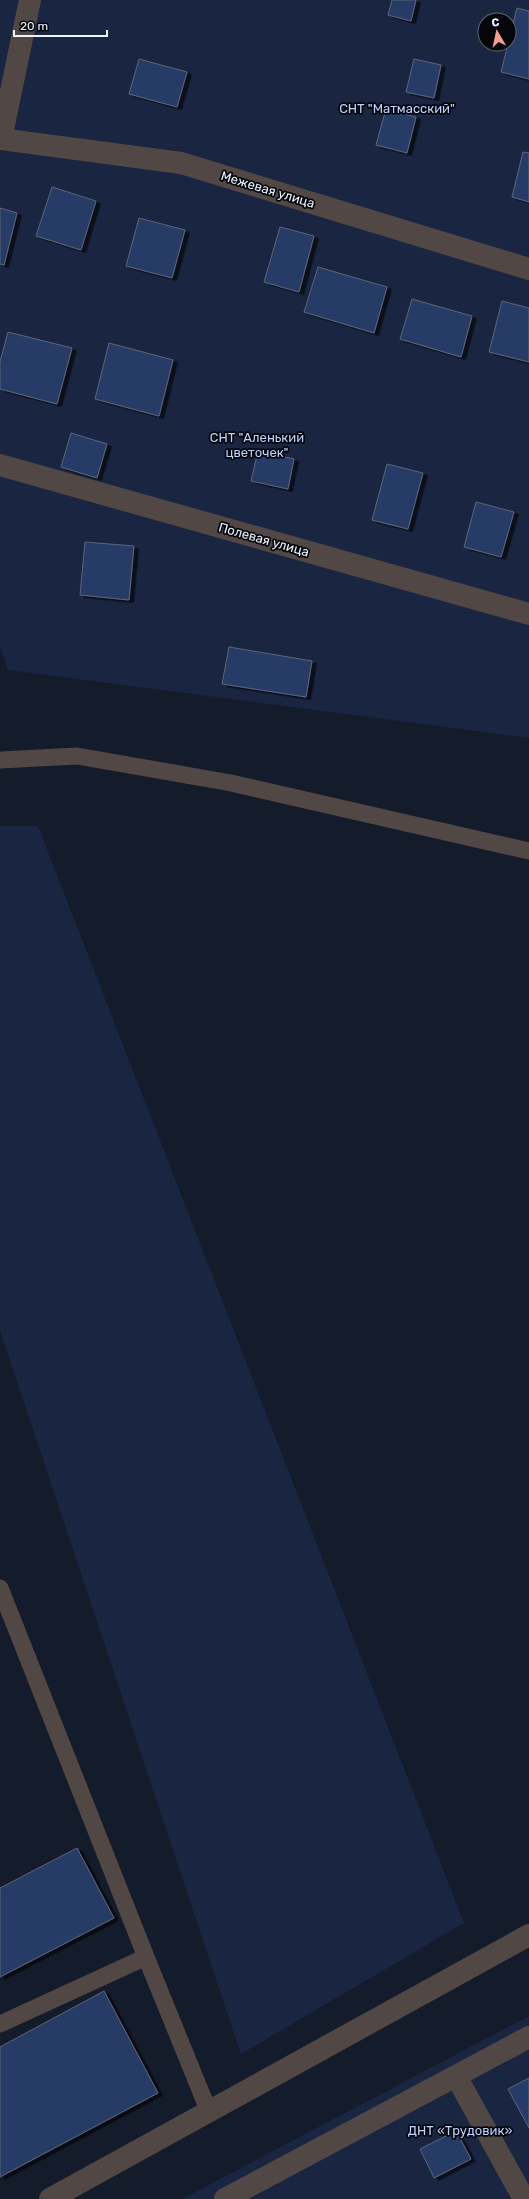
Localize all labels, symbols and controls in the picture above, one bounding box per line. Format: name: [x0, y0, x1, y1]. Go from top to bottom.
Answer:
scale bar: [14, 12, 107, 38]
north arrow: [477, 12, 517, 52]
text: С: [491, 16, 501, 30]
text: 20 m: [20, 19, 48, 33]
park label: СНТ "Матмасский": [339, 101, 455, 116]
street label: Межевая улица: [219, 168, 317, 211]
park label: СНТ "Аленький цветочек": [210, 430, 304, 460]
street label: Полевая улица: [217, 519, 311, 560]
park label: ДНТ «Трудовик»: [408, 2123, 512, 2138]

